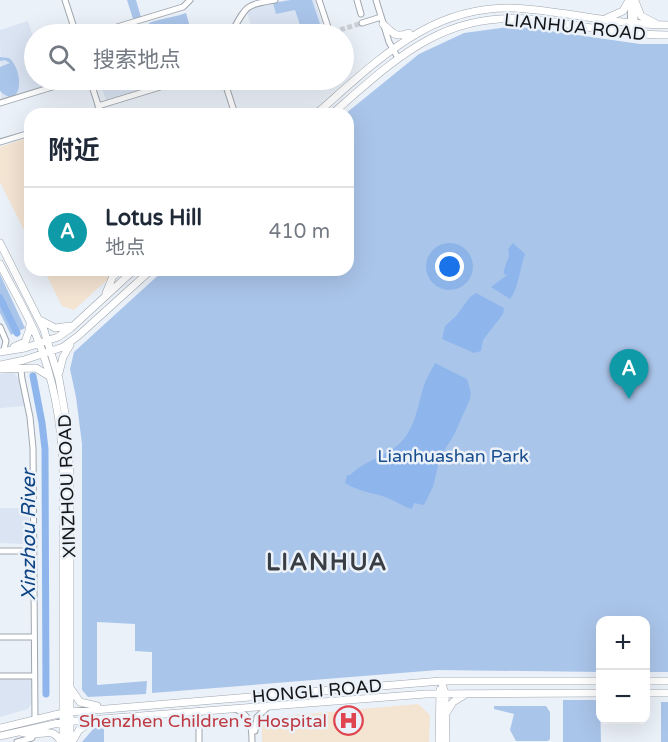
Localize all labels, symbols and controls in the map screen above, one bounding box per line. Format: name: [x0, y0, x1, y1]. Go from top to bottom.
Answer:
street label: LIANHUA ROAD: [503, 9, 647, 45]
search box: [24, 24, 354, 90]
icon: search: [45, 41, 78, 74]
text: 搜索地点: [93, 47, 181, 73]
text: 附近: [48, 135, 100, 166]
text: Lotus Hill: [105, 205, 202, 231]
text: A: [60, 220, 75, 244]
text: 410 m: [269, 220, 330, 244]
text: 地点: [105, 236, 145, 260]
your location: [435, 252, 464, 281]
pin: A: [610, 350, 648, 399]
street label: XINZHOU ROAD: [53, 414, 81, 558]
park label: Lianhuashan Park: [377, 445, 529, 467]
water label: Xinzhou River: [17, 467, 41, 600]
district label: LIANHUA: [266, 548, 388, 577]
map controls: [596, 616, 650, 724]
button: +: [596, 616, 650, 670]
button: −: [596, 670, 650, 724]
street label: HONGLI ROAD: [251, 674, 383, 708]
hospital icon: Shenzhen Children's Hospital: [332, 705, 364, 737]
place label: Shenzhen Children's Hospital: [79, 710, 327, 732]

